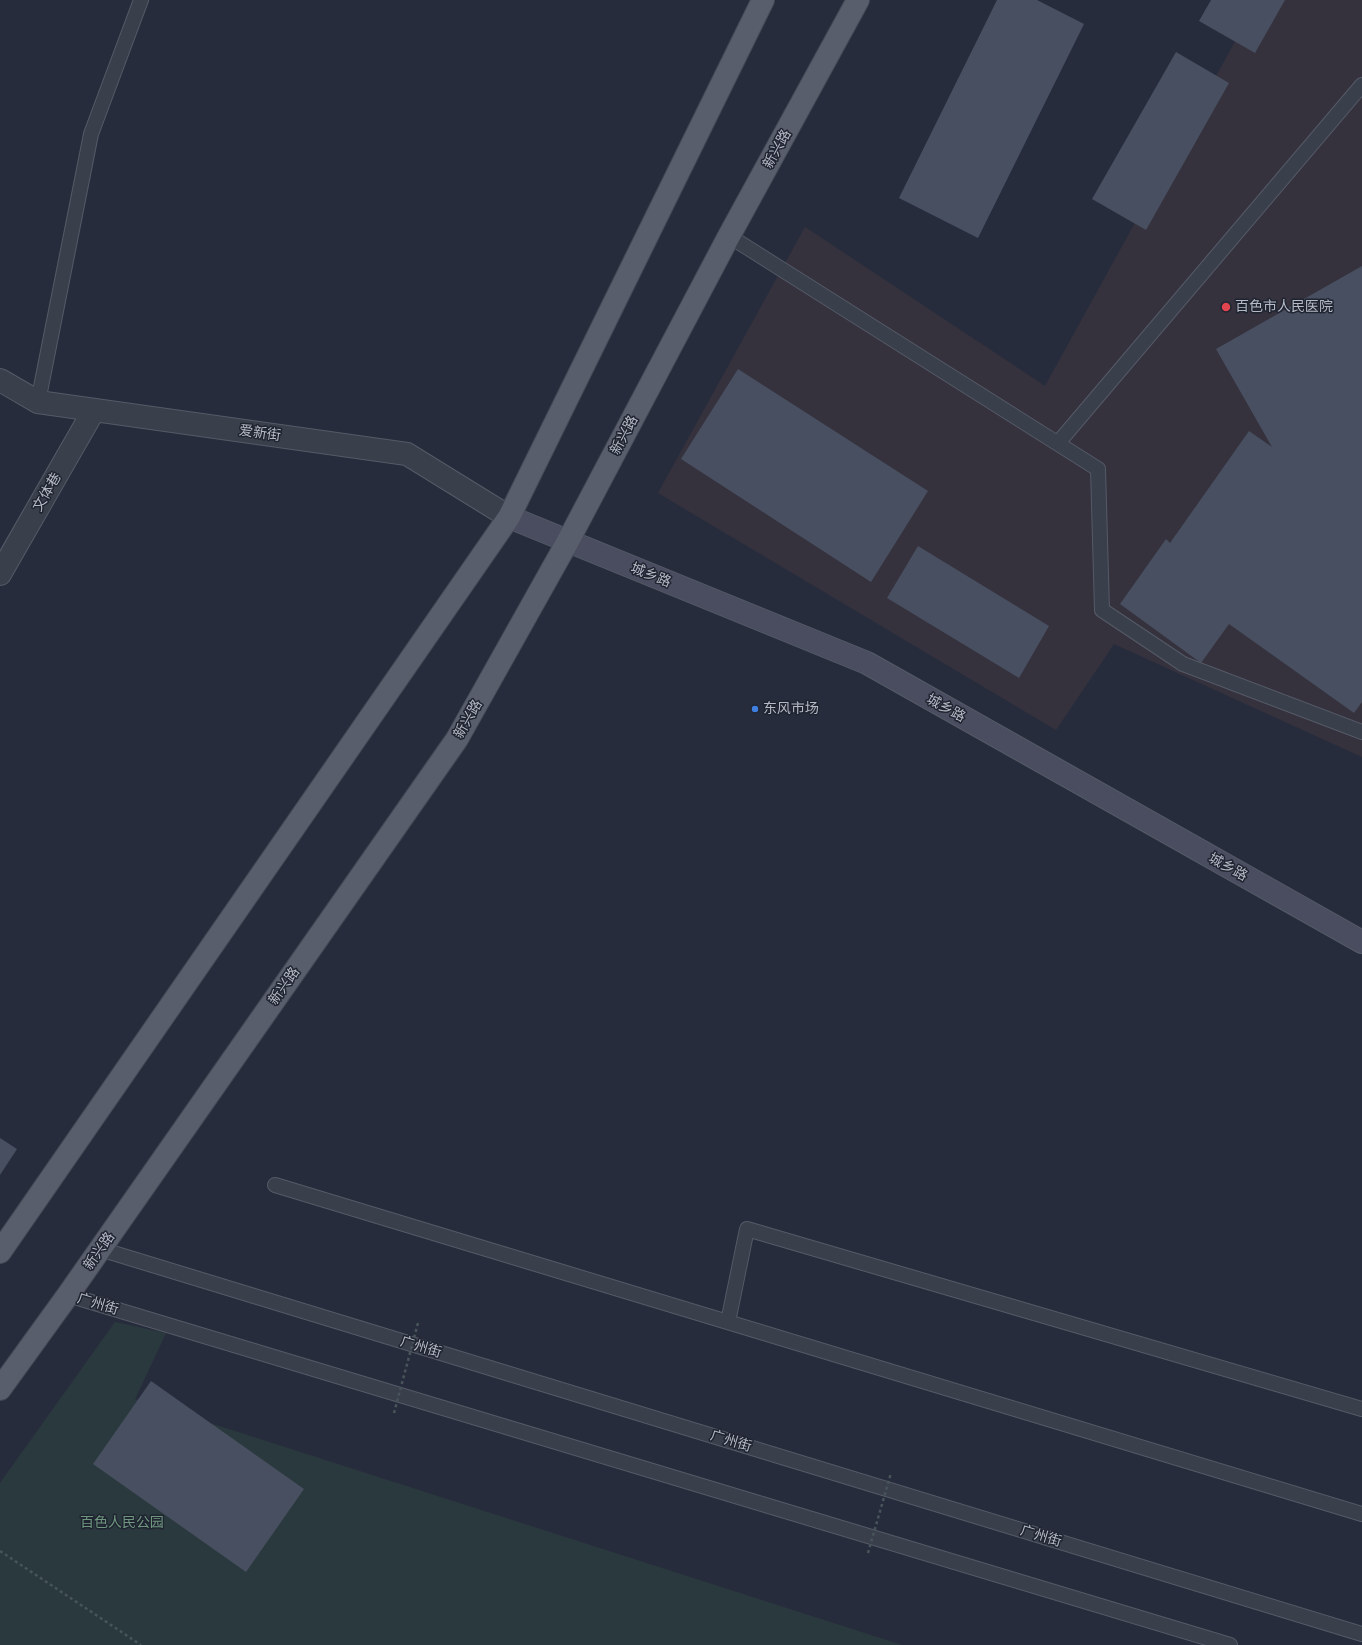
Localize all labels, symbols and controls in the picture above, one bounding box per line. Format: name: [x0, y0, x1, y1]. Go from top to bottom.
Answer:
street label: 新兴路: [759, 127, 795, 171]
place label: 百色市人民医院: [1235, 299, 1333, 315]
marker: 百色市人民医院: [1220, 301, 1232, 313]
street label: 新兴路: [607, 413, 641, 457]
street label: 爱新街: [238, 422, 282, 444]
street label: 文体巷: [29, 470, 65, 514]
street label: 城乡路: [628, 559, 674, 591]
street label: 城乡路: [924, 690, 968, 726]
street label: 新兴路: [450, 697, 486, 741]
place label: 东风市场: [763, 701, 819, 717]
marker: 东风市场: [750, 704, 760, 714]
street label: 城乡路: [1206, 849, 1250, 885]
street label: 新兴路: [265, 964, 303, 1008]
street label: 新兴路: [80, 1229, 118, 1273]
street label: 广州街: [75, 1290, 121, 1318]
street label: 广州街: [398, 1333, 444, 1361]
street label: 广州街: [708, 1427, 754, 1455]
park label: 百色人民公园: [80, 1515, 164, 1531]
street label: 广州街: [1018, 1522, 1064, 1550]

